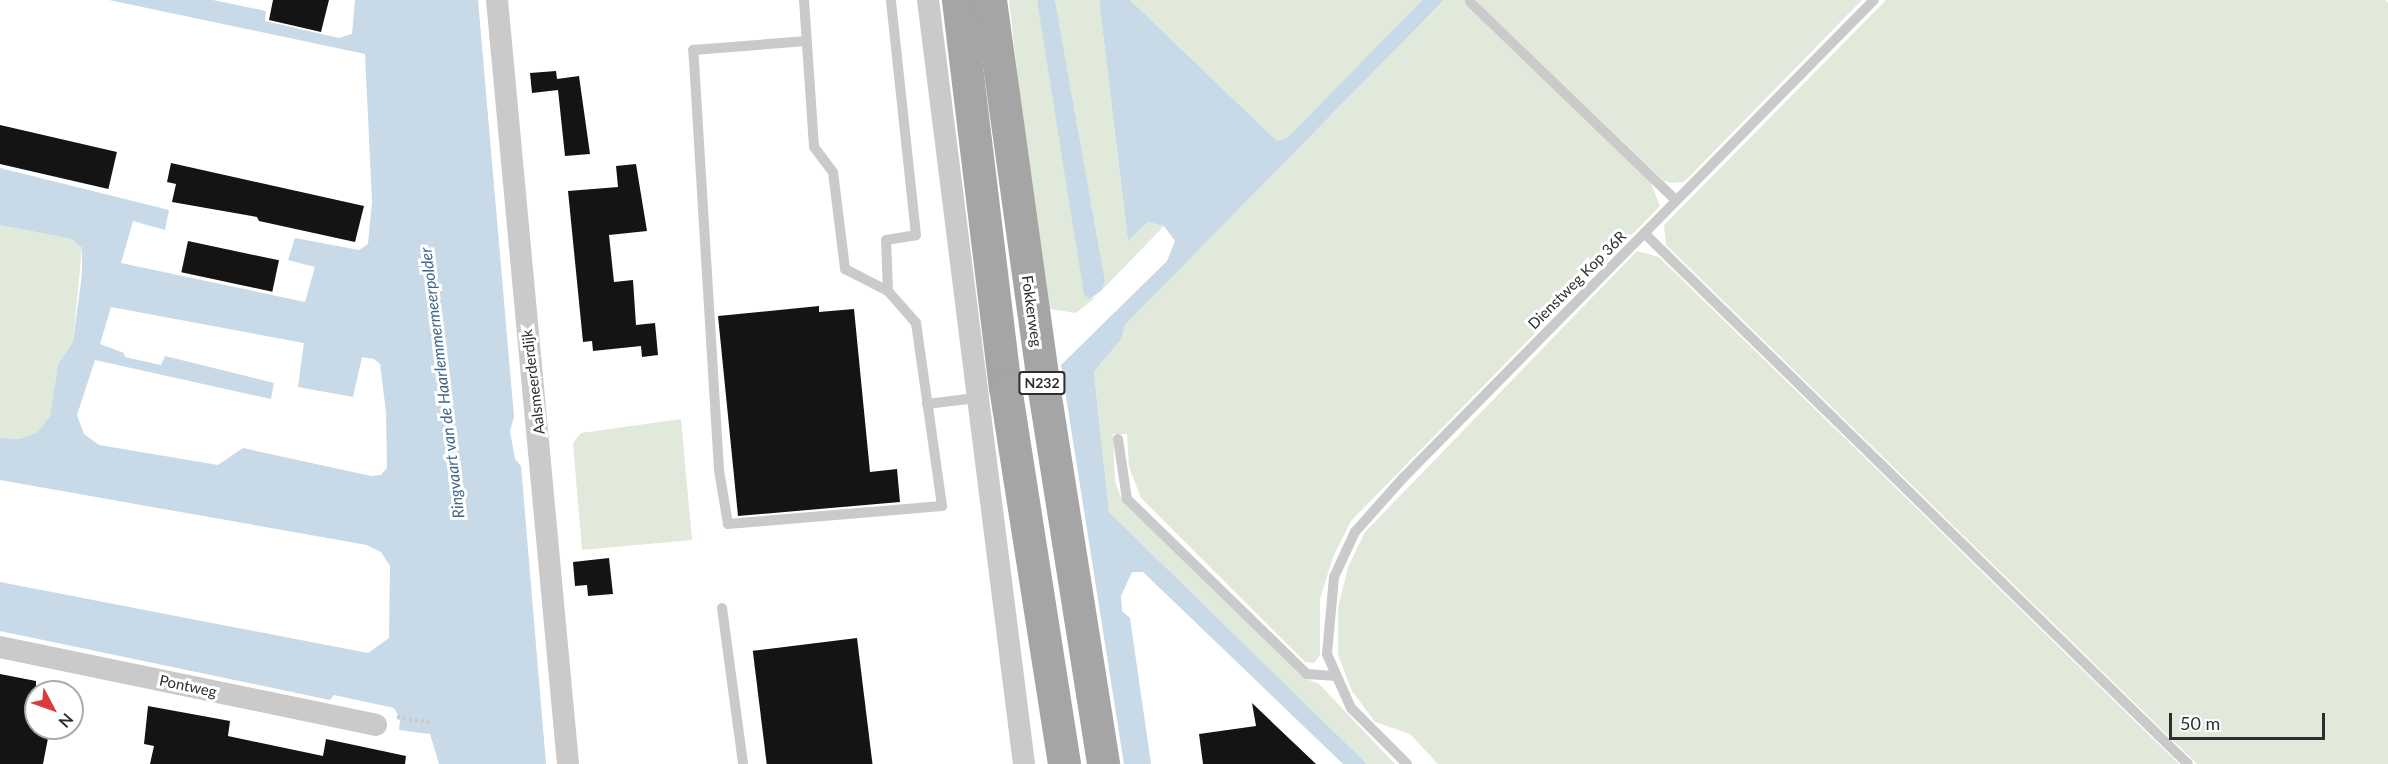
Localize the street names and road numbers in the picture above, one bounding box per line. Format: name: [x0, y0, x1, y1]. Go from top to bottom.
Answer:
street label: Dienstweg Kop 36R: [1524, 227, 1630, 333]
street label: Fokkerweg: [1018, 274, 1046, 348]
street label: Aalsmeerderdijk: [518, 328, 548, 436]
road number: N232: [1018, 372, 1066, 394]
street label: Pontweg: [158, 671, 218, 701]

